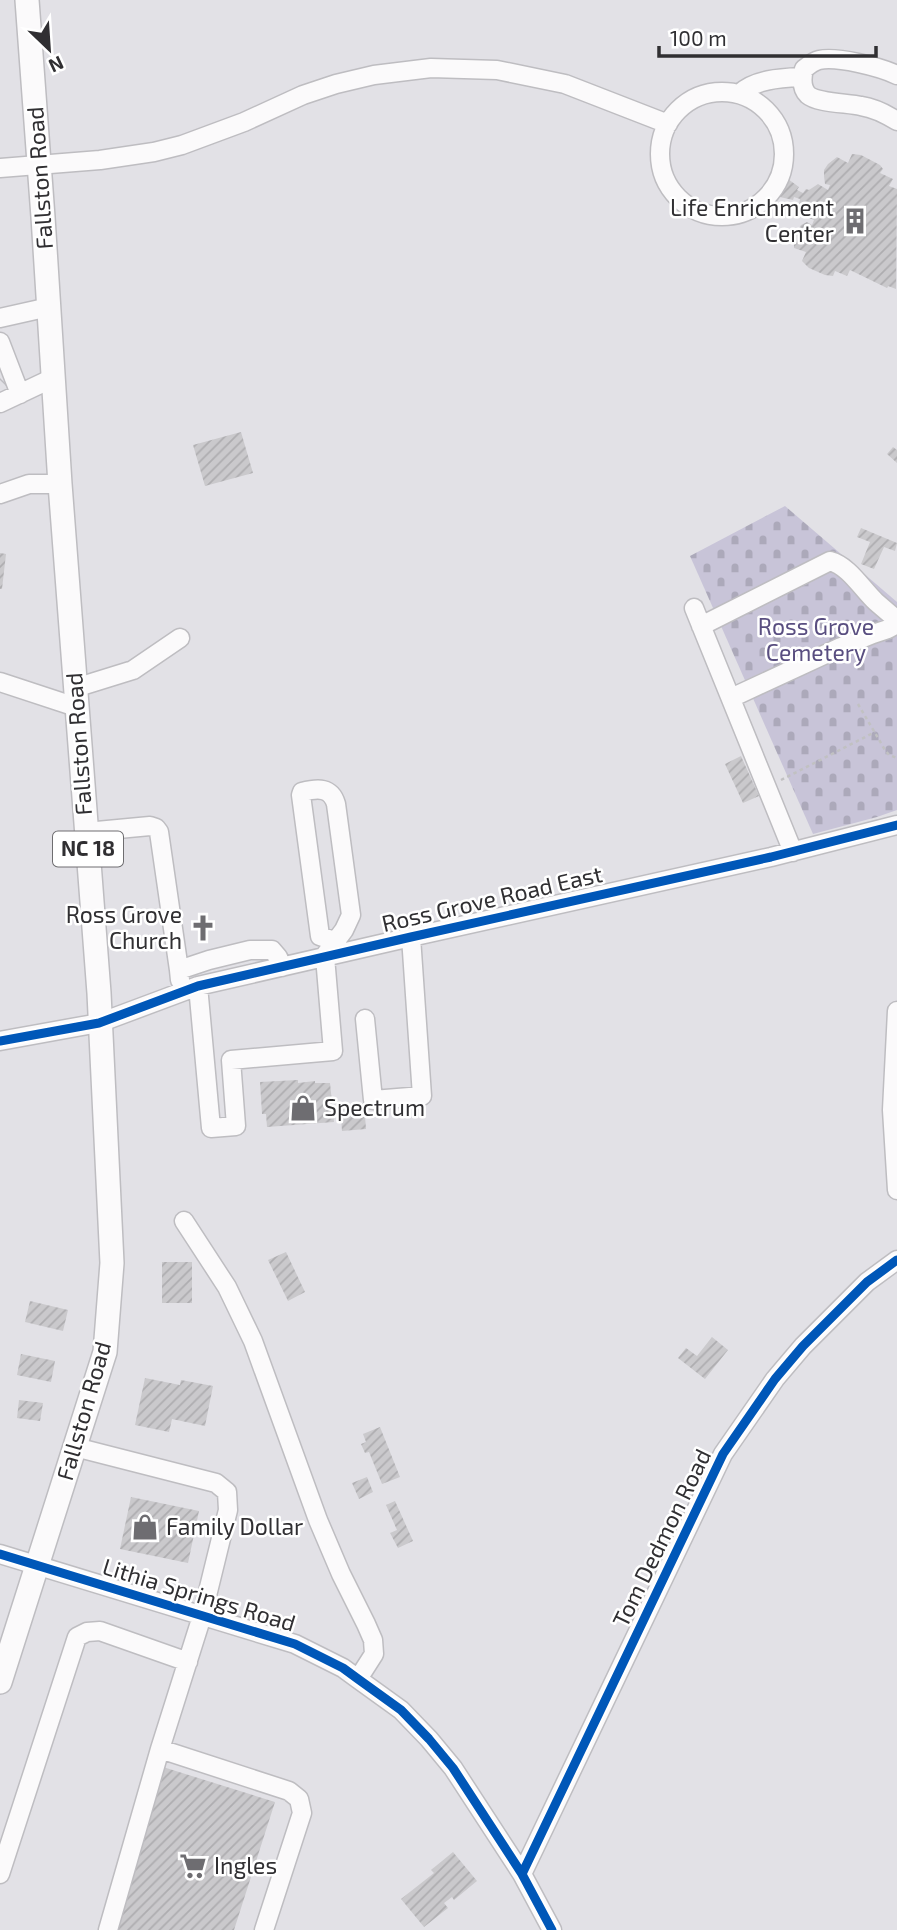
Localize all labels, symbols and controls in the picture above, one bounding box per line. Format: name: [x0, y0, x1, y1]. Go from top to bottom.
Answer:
north arrow: [14, 14, 84, 84]
scale bar: [659, 14, 876, 58]
text: 100 m: [670, 25, 727, 50]
text: N: [45, 52, 67, 78]
street label: Fallston Road: [20, 106, 58, 250]
place label: Life Enrichment Center: [670, 193, 834, 247]
building icon: Life Enrichment Center: [840, 206, 870, 236]
park label: Ross Grove Cemetery: [758, 612, 874, 666]
street label: Fallston Road: [59, 672, 97, 816]
road number: NC 18: [53, 832, 123, 866]
street label: Ross Grove Road East: [379, 859, 605, 937]
place label: Ross Grove Church: [66, 900, 182, 954]
church icon: Ross Grove Church: [188, 913, 218, 943]
shop icon: Spectrum: [288, 1093, 318, 1123]
place label: Spectrum: [324, 1093, 425, 1121]
street label: Fallston Road: [50, 1338, 116, 1483]
street label: Tom Dedmon Road: [606, 1444, 716, 1631]
shop icon: Family Dollar: [130, 1512, 160, 1542]
place label: Family Dollar: [166, 1512, 303, 1540]
street label: Lithia Springs Road: [99, 1551, 299, 1637]
supermarket icon: Ingles: [178, 1851, 208, 1881]
place label: Ingles: [214, 1851, 277, 1879]

